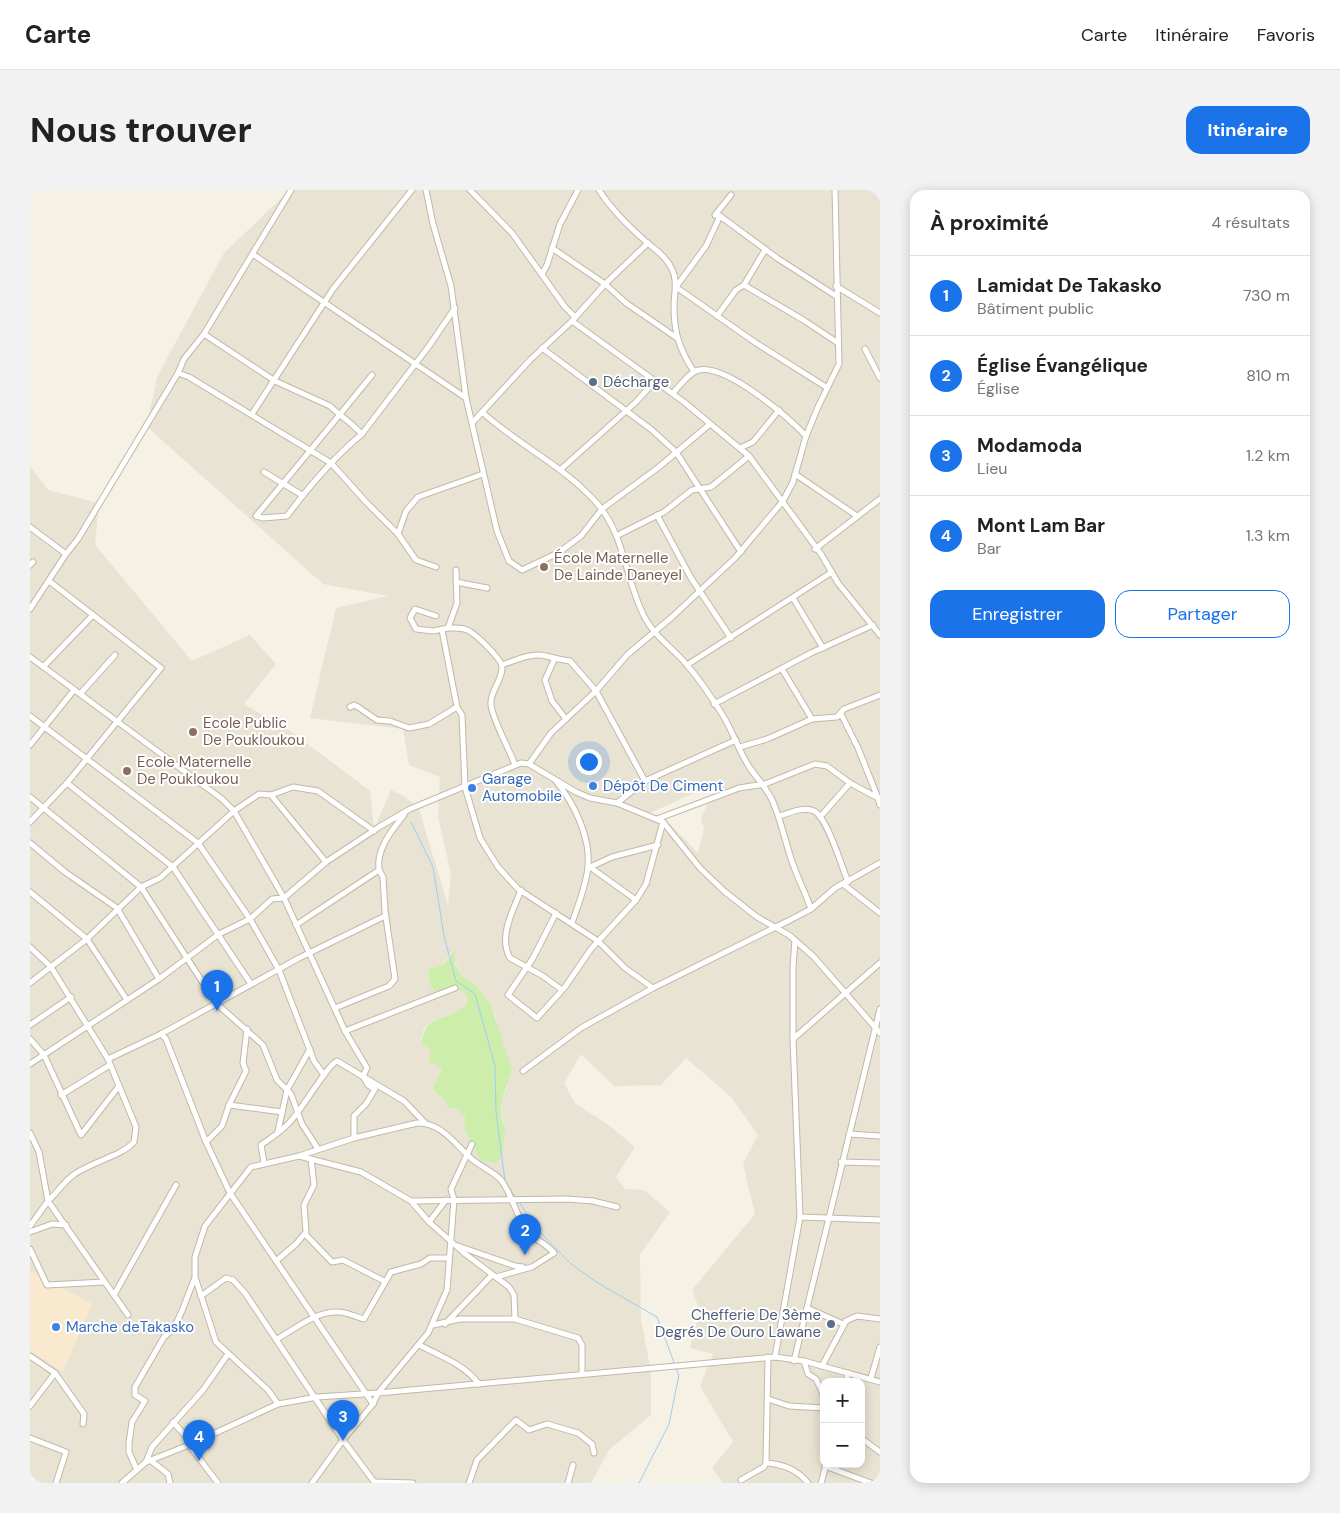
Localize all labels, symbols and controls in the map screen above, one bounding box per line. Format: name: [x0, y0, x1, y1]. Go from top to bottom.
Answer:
text: Carte: [25, 19, 91, 50]
text: Carte: [1081, 23, 1127, 47]
text: Itinéraire: [1155, 23, 1229, 47]
text: Favoris: [1257, 23, 1315, 47]
button: Itinéraire: [1186, 106, 1310, 154]
text: Nous trouver: [30, 107, 252, 153]
text: À proximité: [930, 209, 1049, 237]
text: 4 résultats: [1212, 212, 1290, 233]
text: Lamidat De Takasko: [977, 273, 1162, 298]
text: 1: [943, 285, 949, 306]
text: 730 m: [1243, 285, 1290, 306]
text: Bâtiment public: [977, 298, 1094, 319]
text: Église Évangélique: [977, 353, 1148, 378]
text: 2: [941, 365, 951, 386]
text: 810 m: [1246, 365, 1290, 386]
place label: Décharge: [603, 372, 669, 392]
marker: Décharge: [587, 376, 599, 388]
text: Église: [977, 378, 1020, 399]
text: Modamoda: [977, 433, 1082, 458]
text: 3: [941, 445, 951, 466]
text: 1.2 km: [1246, 445, 1290, 466]
text: Lieu: [977, 458, 1008, 479]
text: Mont Lam Bar: [977, 513, 1105, 538]
text: 4: [941, 525, 951, 546]
text: 1.3 km: [1246, 525, 1290, 546]
text: Bar: [977, 538, 1001, 559]
place label: École Maternelle De Lainde Daneyel: [554, 548, 682, 585]
marker: École Maternelle De Lainde Daneyel: [538, 561, 550, 573]
button: Enregistrer: [930, 590, 1105, 638]
button: Partager: [1115, 590, 1290, 638]
place label: Ecole Public De Poukloukou: [203, 713, 305, 750]
marker: Ecole Public De Poukloukou: [187, 726, 199, 738]
your location: [576, 749, 602, 775]
place label: Ecole Maternelle De Poukloukou: [137, 752, 251, 789]
marker: Ecole Maternelle De Poukloukou: [121, 765, 133, 777]
place label: Garage Automobile: [482, 769, 562, 806]
place label: Dépôt De Ciment: [603, 776, 723, 796]
marker: Dépôt De Ciment: [587, 780, 599, 792]
marker: Garage Automobile: [466, 782, 478, 794]
pin: 1: [201, 970, 233, 1011]
pin: 2: [509, 1214, 541, 1255]
place label: Chefferie De 3ème Degrés De Ouro Lawane: [655, 1305, 821, 1342]
place label: Marche deTakasko: [66, 1317, 194, 1337]
marker: Chefferie De 3ème Degrés De Ouro Lawane: [825, 1318, 837, 1330]
marker: Marche deTakasko: [50, 1321, 62, 1333]
map controls: [820, 1378, 865, 1468]
button: +: [820, 1378, 865, 1423]
pin: 3: [327, 1400, 359, 1441]
pin: 4: [183, 1420, 215, 1461]
button: −: [820, 1423, 865, 1468]

